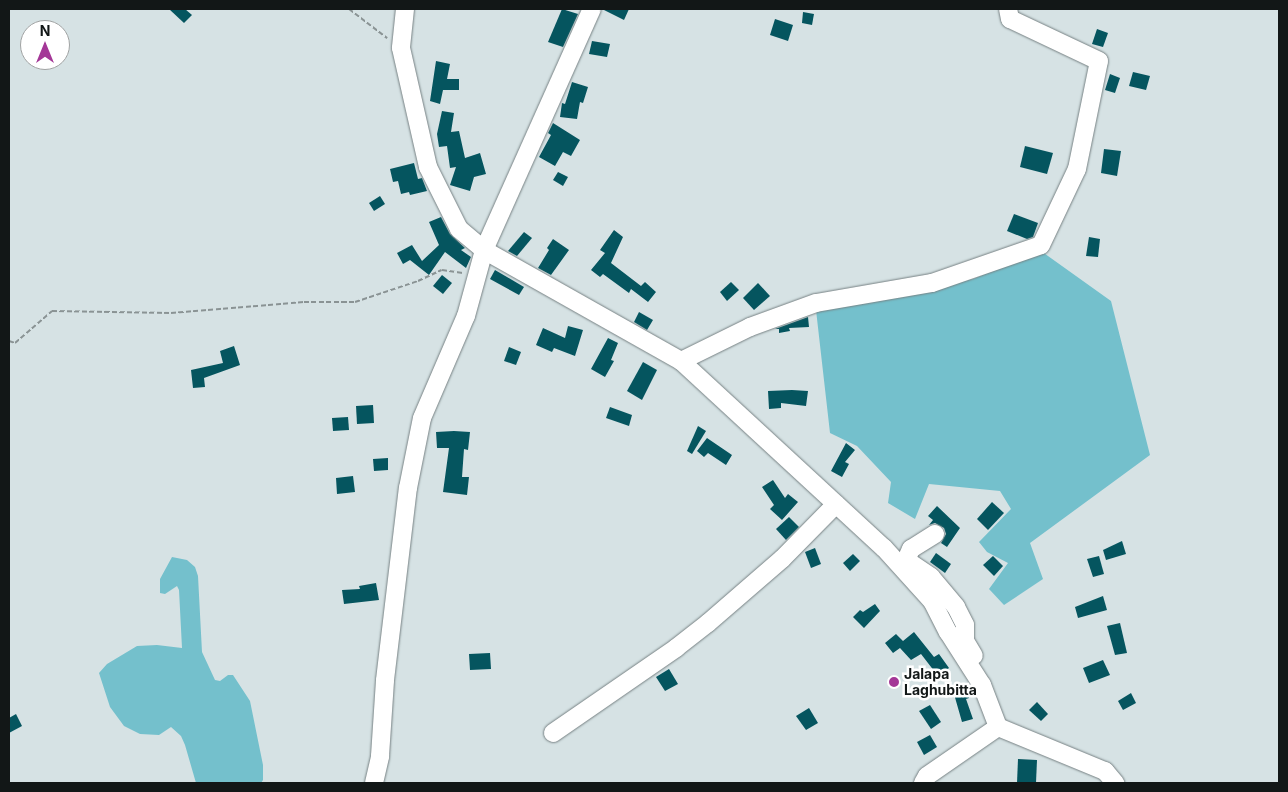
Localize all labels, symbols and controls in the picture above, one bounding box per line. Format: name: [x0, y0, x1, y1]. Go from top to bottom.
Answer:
north arrow: [20, 20, 70, 70]
text: N: [40, 22, 50, 39]
place label: Jalapa Laghubitta: [904, 666, 977, 699]
marker: Jalapa Laghubitta: [888, 676, 900, 688]

